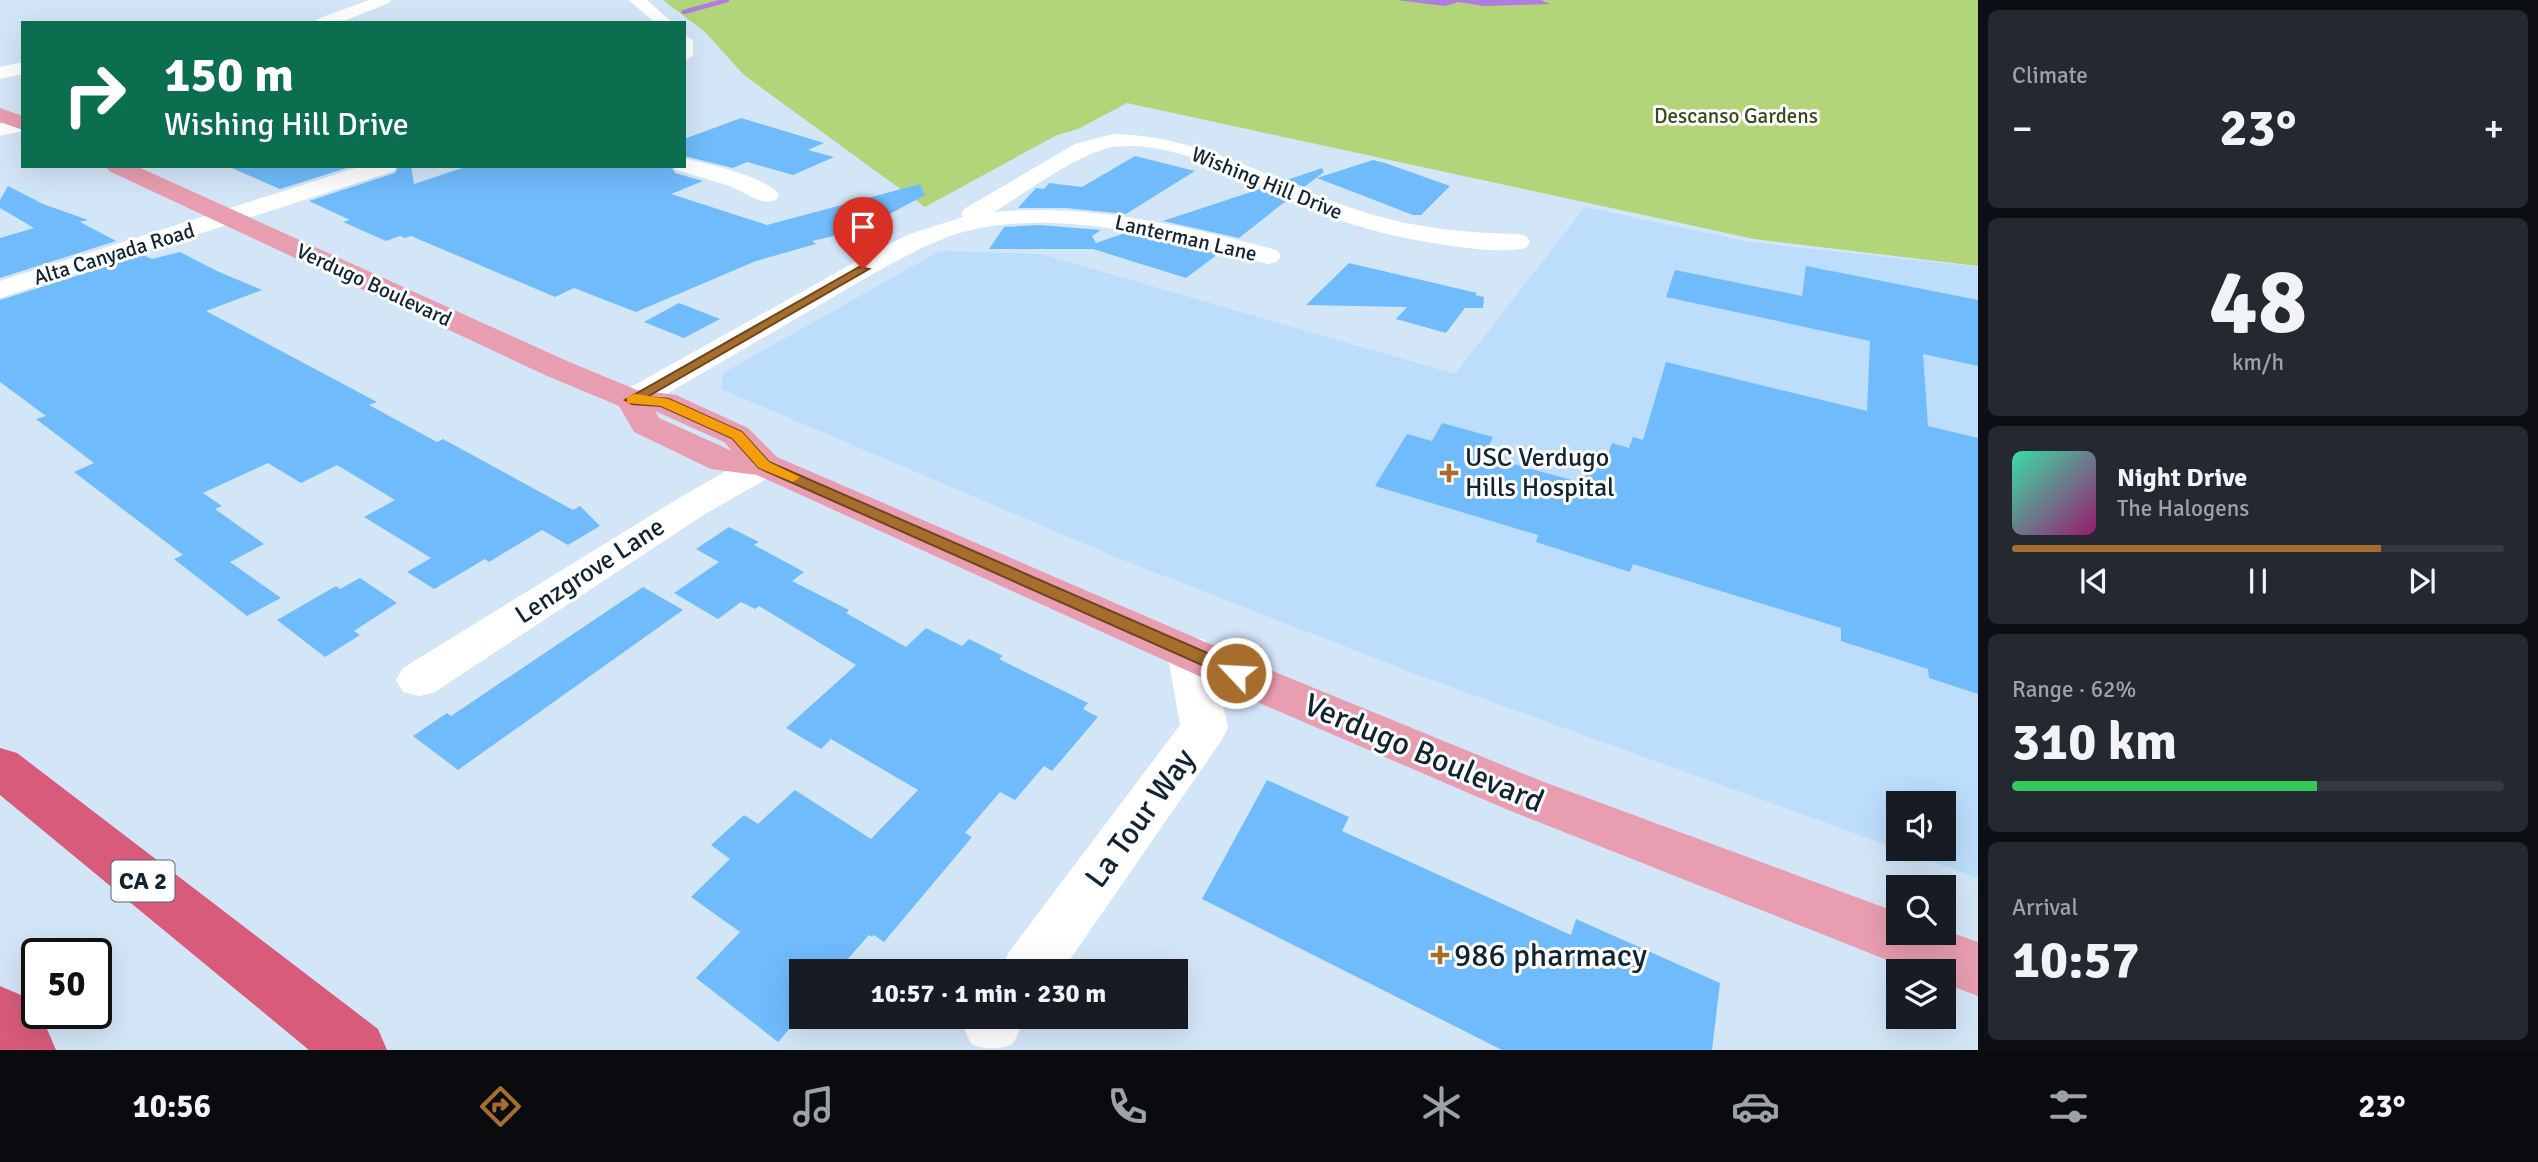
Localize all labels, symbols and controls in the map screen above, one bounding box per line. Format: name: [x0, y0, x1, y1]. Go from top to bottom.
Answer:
text: 150 m: [164, 45, 294, 105]
icon: right: [49, 49, 140, 140]
text: Climate: [2012, 61, 2088, 90]
text: 23°: [2220, 96, 2296, 160]
park label: Descanso Gardens: [1654, 103, 1818, 129]
text: Wishing Hill Drive: [164, 105, 409, 144]
text: −: [2012, 105, 2033, 152]
text: +: [2483, 105, 2504, 152]
street label: Wishing Hill Drive: [1188, 141, 1346, 225]
pin: [833, 197, 893, 269]
icon: arrive: [844, 208, 882, 246]
street label: Lanterman Lane: [1112, 209, 1260, 267]
street label: Alta Canyada Road: [30, 217, 198, 291]
street label: Verdugo Boulevard: [292, 238, 456, 332]
text: 48: [2209, 246, 2307, 359]
text: km/h: [2232, 348, 2284, 377]
place label: USC Verdugo Hills Hospital: [1465, 442, 1615, 504]
text: Night Drive: [2117, 462, 2247, 494]
marker: USC Verdugo Hills Hospital: [1439, 463, 1459, 483]
text: The Halogens: [2117, 494, 2249, 523]
street label: Lenzgrove Lane: [509, 511, 671, 631]
icon: previous: [2075, 562, 2113, 600]
icon: pause: [2239, 562, 2277, 600]
icon: next: [2403, 562, 2441, 600]
position arrow: [1199, 636, 1273, 710]
text: Range · 62%: [2012, 675, 2136, 704]
street label: Verdugo Boulevard: [1298, 685, 1550, 821]
text: 310 km: [2012, 710, 2177, 774]
street label: La Tour Way: [1076, 741, 1204, 895]
map controls: [1886, 791, 1956, 1029]
button: sound: [1886, 791, 1956, 861]
road number: CA 2: [111, 860, 174, 902]
button: search: [1886, 875, 1956, 945]
text: Arrival: [2012, 893, 2078, 922]
text: 10:57: [2012, 928, 2140, 992]
place label: 986 pharmacy: [1454, 936, 1647, 975]
speed limit sign: 50: [21, 938, 112, 1029]
marker: 986 pharmacy: [1432, 947, 1448, 963]
button: layers: [1886, 959, 1956, 1029]
text: 10:57 · 1 min · 230 m: [871, 978, 1106, 1010]
icon: directions: [476, 1082, 525, 1131]
icon: music: [789, 1082, 838, 1131]
icon: phone: [1103, 1082, 1152, 1131]
icon: climate: [1417, 1082, 1466, 1131]
icon: car: [1731, 1082, 1780, 1131]
icon: filters: [2044, 1082, 2093, 1131]
text: 10:56: [132, 1087, 211, 1126]
text: 23°: [2358, 1087, 2406, 1126]

